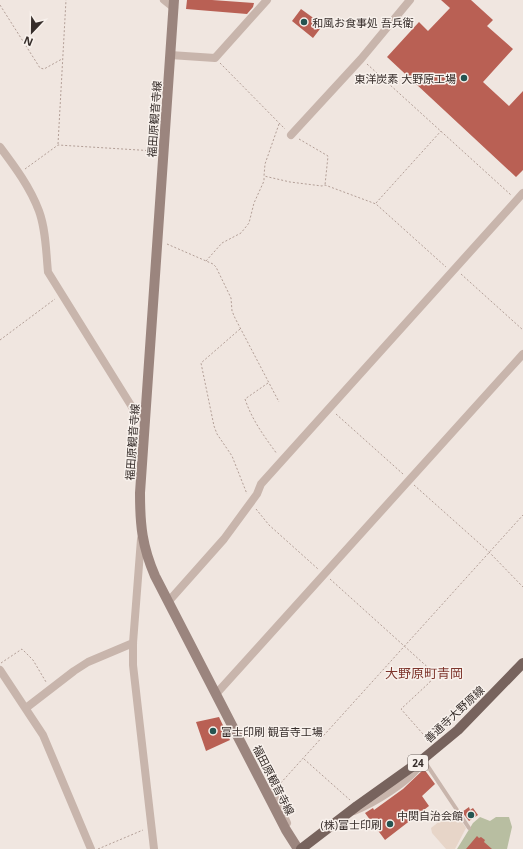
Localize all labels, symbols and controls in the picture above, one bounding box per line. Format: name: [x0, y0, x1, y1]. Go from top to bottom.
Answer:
north arrow: [12, 12, 52, 52]
place label: 和風お食事処 吾兵衛: [312, 15, 414, 30]
marker: 和風お食事処 吾兵衛: [299, 17, 309, 27]
text: N: [21, 33, 35, 50]
place label: 東洋炭素 大野原工場: [354, 71, 456, 86]
marker: 東洋炭素 大野原工場: [459, 73, 469, 83]
street label: 福田原観音寺線: [144, 80, 164, 158]
street label: 福田原観音寺線: [122, 403, 142, 481]
district label: 大野原町青岡: [385, 664, 463, 682]
street label: 善通寺大野原線: [421, 682, 487, 746]
place label: 富士印刷 観音寺工場: [221, 724, 323, 739]
marker: 富士印刷 観音寺工場: [208, 726, 218, 736]
street label: 福田原観音寺線: [250, 742, 298, 818]
road number: 24: [408, 755, 428, 771]
place label: 中関自治会館: [397, 808, 463, 823]
marker: 中関自治会館: [466, 810, 476, 820]
place label: (株)富士印刷: [321, 817, 382, 832]
marker: (株)富士印刷: [385, 819, 395, 829]

